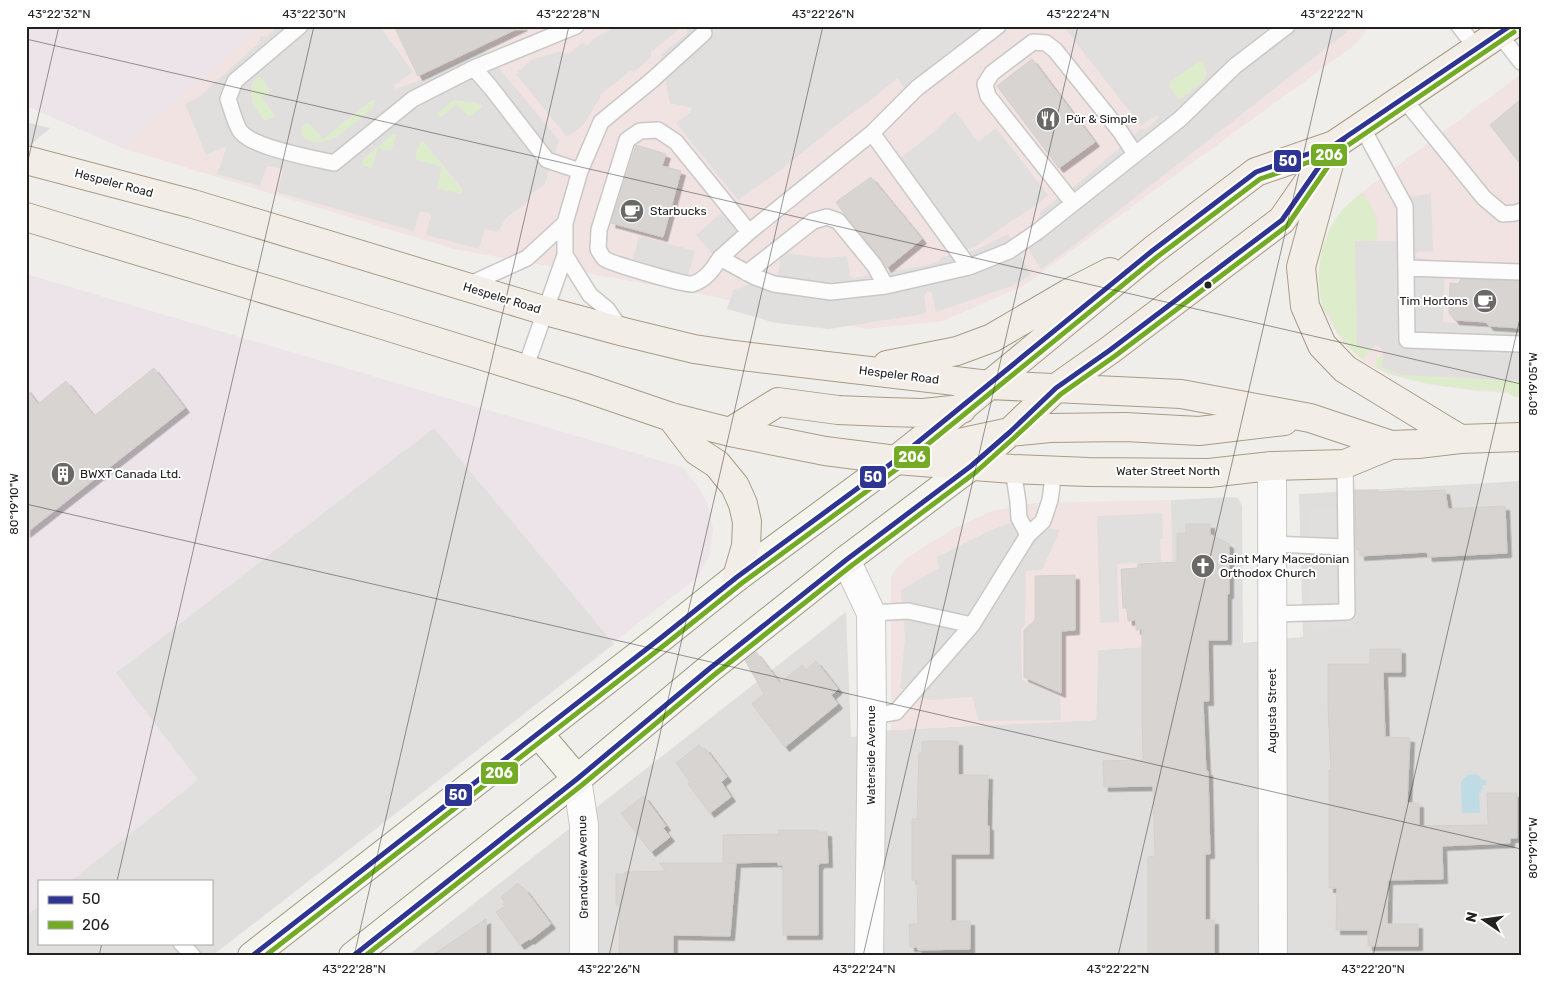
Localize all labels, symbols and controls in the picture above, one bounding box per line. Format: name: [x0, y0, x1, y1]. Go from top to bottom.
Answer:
text: 43°22'32"N: [27, 7, 91, 21]
text: 43°22'30"N: [282, 7, 346, 21]
text: 43°22'28"N: [536, 7, 600, 21]
text: 43°22'26"N: [792, 7, 854, 21]
text: 43°22'24"N: [1047, 7, 1109, 21]
text: 43°22'22"N: [1301, 7, 1363, 21]
restaurant icon: Pür & Simple: [1035, 106, 1061, 132]
place label: Pür & Simple: [1066, 112, 1138, 126]
line badge: 206: [1310, 143, 1348, 167]
text: 206: [1315, 147, 1343, 164]
line badge: 50: [1273, 149, 1302, 173]
text: 50: [1279, 153, 1297, 170]
street label: Hespeler Road: [73, 166, 155, 200]
cafe icon: Starbucks: [619, 198, 645, 224]
place label: Starbucks: [650, 204, 707, 218]
street label: Hespeler Road: [461, 280, 543, 316]
unlabelled marker: [1203, 280, 1213, 290]
cafe icon: Tim Hortons: [1472, 288, 1498, 314]
place label: Tim Hortons: [1400, 294, 1468, 308]
text: 80°19'05"W: [1526, 352, 1540, 416]
street label: Hespeler Road: [858, 363, 940, 387]
line badge: 206: [893, 445, 931, 469]
text: 206: [898, 449, 926, 466]
building icon: BWXT Canada Ltd.: [50, 461, 76, 487]
street label: Water Street North: [1116, 464, 1220, 478]
line badge: 50: [859, 465, 887, 489]
place label: BWXT Canada Ltd.: [80, 467, 181, 481]
text: 50: [864, 469, 882, 486]
text: 80°19'10"W: [7, 473, 21, 535]
place label: Saint Mary Macedonian Orthodox Church: [1220, 552, 1349, 580]
church icon: Saint Mary Macedonian Orthodox Church: [1190, 553, 1216, 579]
street label: Augusta Street: [1265, 668, 1279, 753]
street label: Waterside Avenue: [864, 705, 878, 805]
line badge: 206: [480, 761, 519, 785]
text: 206: [485, 765, 513, 782]
line badge: 50: [444, 783, 473, 807]
text: 50: [449, 787, 467, 804]
street label: Grandview Avenue: [575, 815, 591, 919]
text: 80°19'10"W: [1526, 817, 1540, 879]
legend: [38, 880, 212, 944]
text: 50: [82, 890, 100, 908]
north arrow: [1460, 894, 1510, 944]
text: N: [1462, 910, 1481, 924]
text: 206: [82, 916, 109, 934]
text: 43°22'28"N: [322, 962, 386, 976]
text: 43°22'26"N: [578, 962, 640, 976]
text: 43°22'24"N: [833, 962, 895, 976]
text: 43°22'22"N: [1087, 962, 1149, 976]
text: 43°22'20"N: [1341, 962, 1405, 976]

